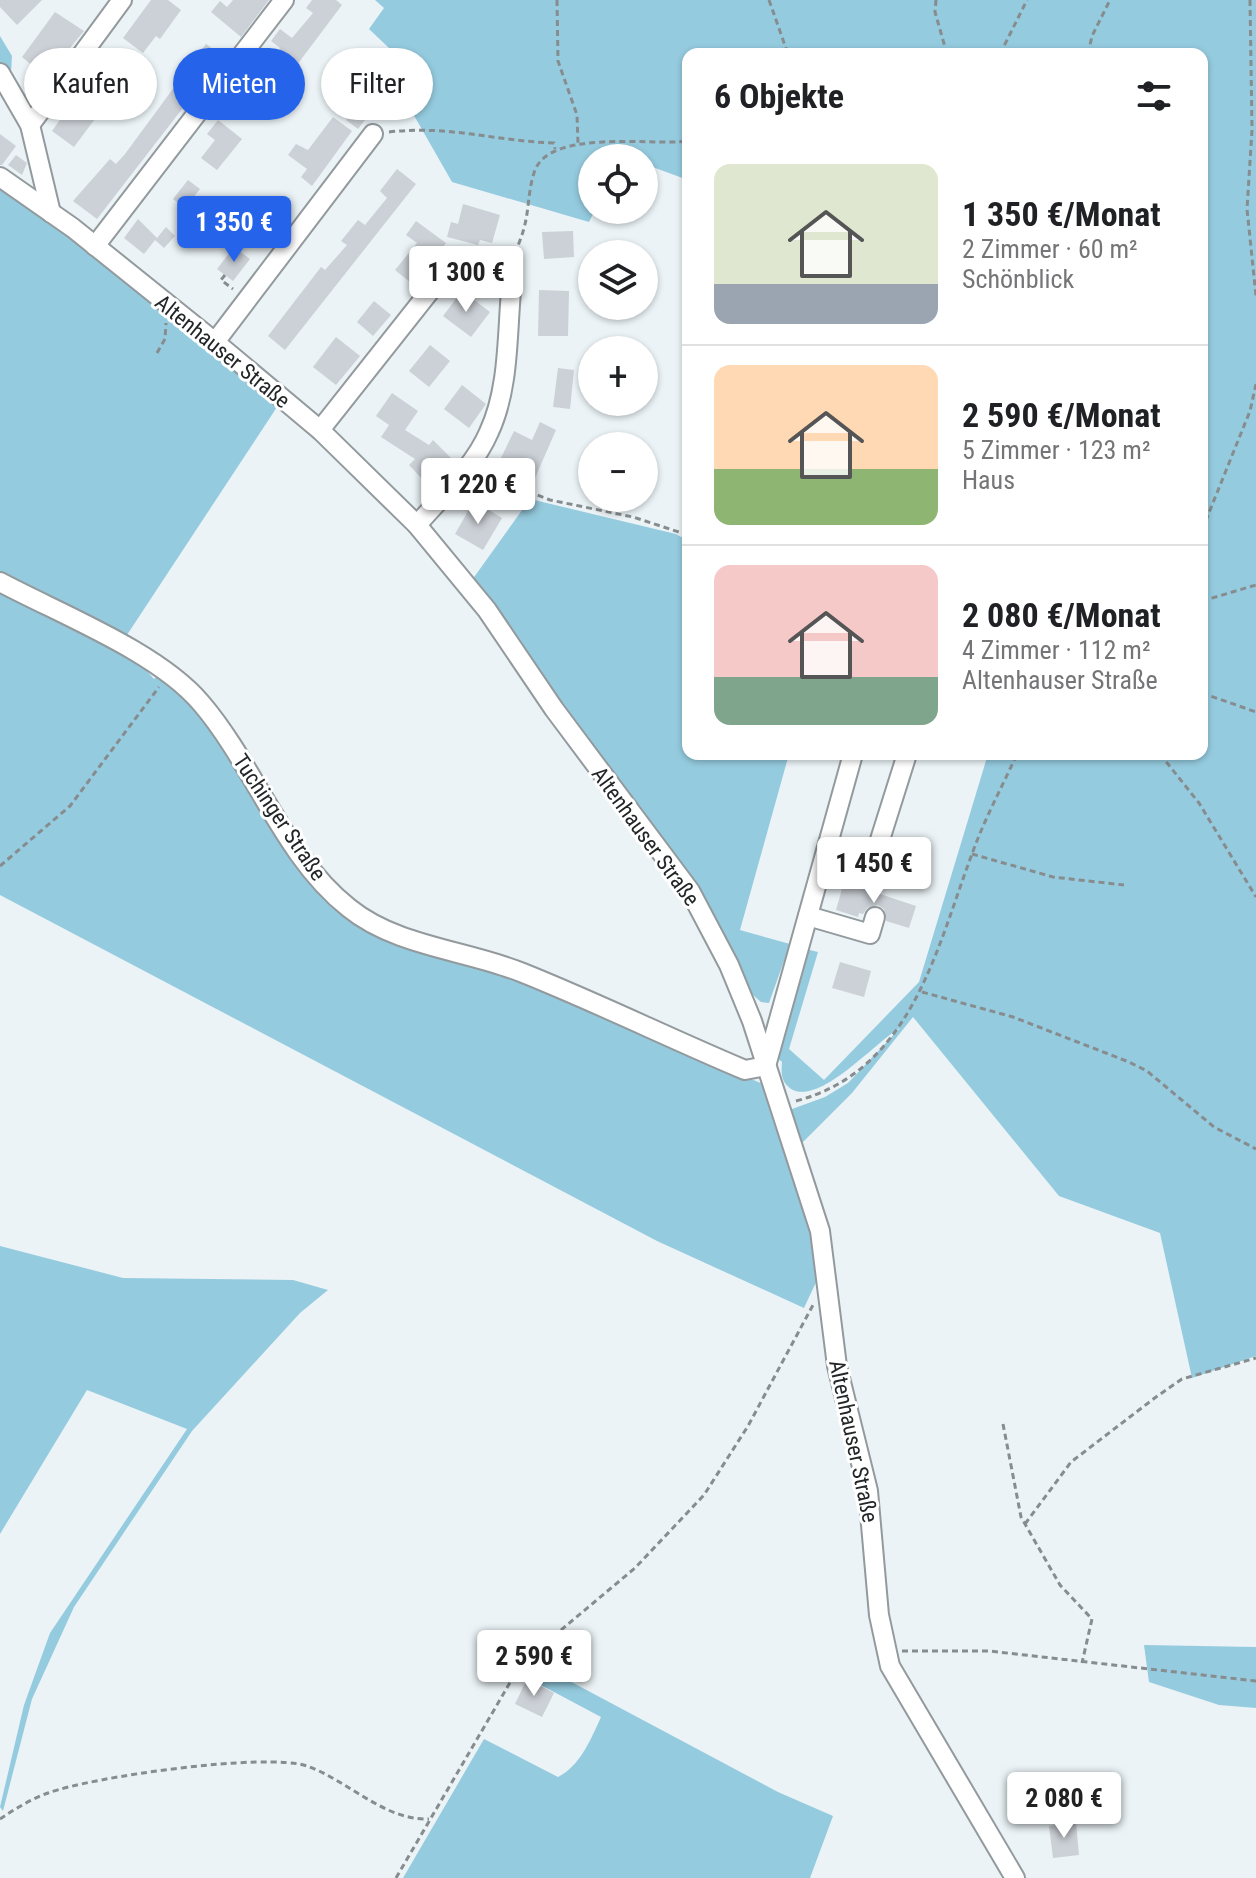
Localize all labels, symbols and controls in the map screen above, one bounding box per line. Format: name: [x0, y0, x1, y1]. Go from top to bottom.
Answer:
chip: Kaufen: [24, 48, 157, 120]
chip: Mieten: [173, 48, 305, 120]
chip: Filter: [321, 48, 433, 120]
icon: filters: [1132, 74, 1176, 118]
text: 6 Objekte: [714, 76, 844, 116]
map controls: [578, 144, 658, 512]
button: locate: [578, 144, 658, 224]
text: 1 350 €/Monat: [962, 194, 1161, 234]
pin: 1 350 €: [160, 196, 308, 264]
icon: home: [778, 196, 874, 292]
text: 1 350 €: [195, 207, 273, 237]
text: 2 Zimmer · 60 m²: [962, 234, 1138, 264]
button: layers: [578, 240, 658, 320]
pin: 1 300 €: [392, 246, 540, 314]
text: 1 300 €: [427, 257, 505, 287]
text: Schönblick: [962, 264, 1074, 294]
street label: Altenhauser Straße: [150, 290, 295, 413]
button: +: [578, 336, 658, 416]
text: 2 590 €/Monat: [962, 395, 1161, 435]
icon: home: [778, 397, 874, 493]
button: −: [578, 432, 658, 512]
text: 5 Zimmer · 123 m²: [962, 435, 1151, 465]
pin: 1 220 €: [404, 458, 552, 526]
text: Haus: [962, 465, 1015, 495]
text: 1 220 €: [439, 469, 517, 499]
text: 2 080 €/Monat: [962, 595, 1161, 635]
icon: home: [778, 597, 874, 693]
text: 4 Zimmer · 112 m²: [962, 635, 1151, 665]
text: Altenhauser Straße: [962, 665, 1158, 695]
street label: Tuchinger Straße: [228, 749, 331, 885]
street label: Altenhauser Straße: [587, 762, 704, 911]
pin: 1 450 €: [800, 837, 948, 905]
text: 1 450 €: [835, 848, 913, 878]
street label: Altenhauser Straße: [824, 1357, 883, 1525]
pin: 2 590 €: [460, 1630, 608, 1698]
text: 2 590 €: [495, 1641, 573, 1671]
pin: 2 080 €: [990, 1772, 1138, 1840]
text: 2 080 €: [1025, 1783, 1103, 1813]

